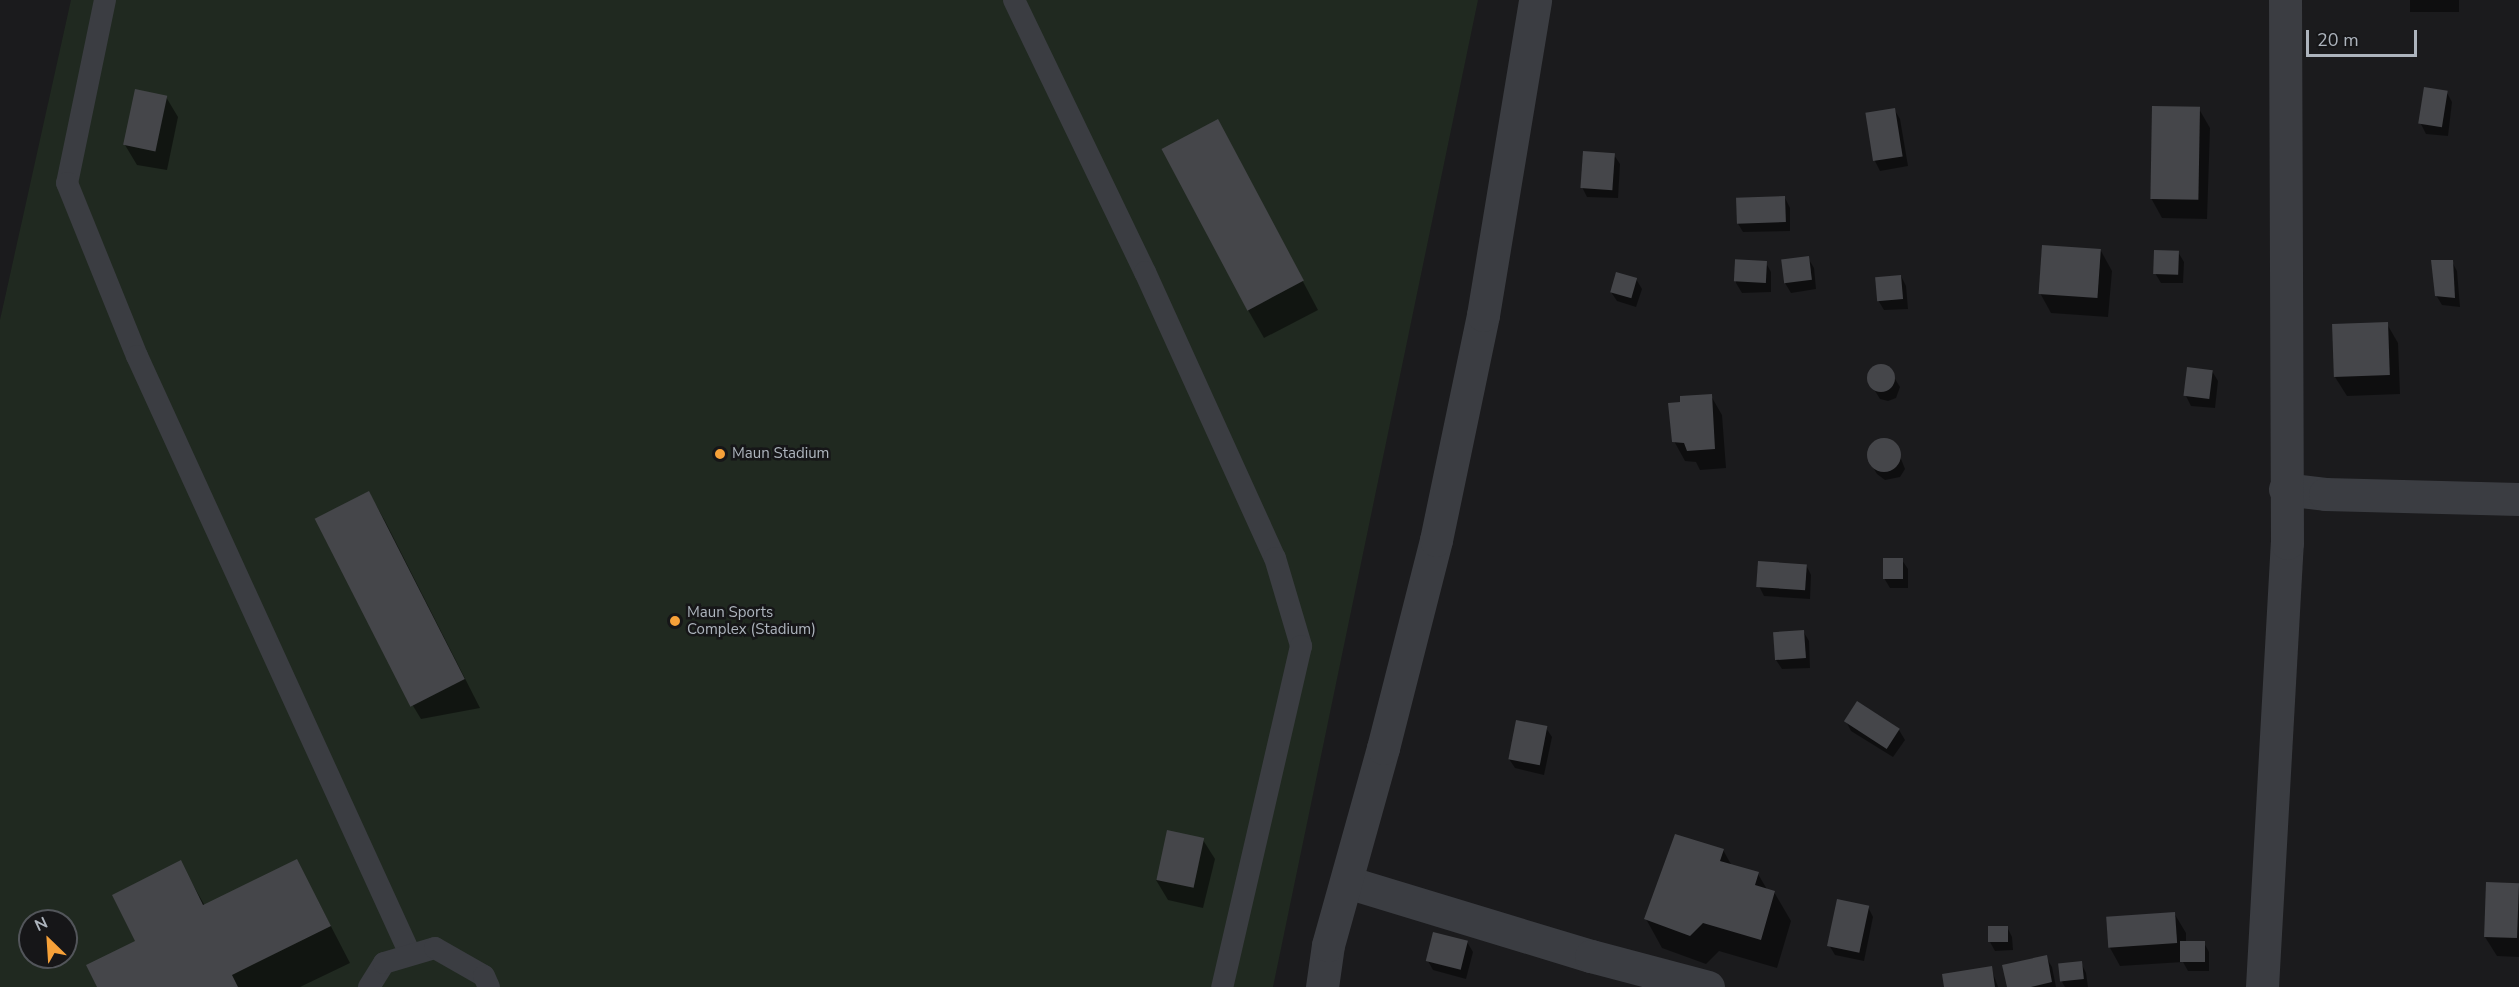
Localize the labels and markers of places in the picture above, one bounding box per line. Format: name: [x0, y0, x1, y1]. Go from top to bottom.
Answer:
place label: Maun Stadium: [732, 445, 829, 463]
marker: Maun Stadium: [713, 447, 727, 461]
place label: Maun Sports Complex (Stadium): [687, 603, 816, 638]
marker: Maun Sports Complex (Stadium): [668, 614, 682, 628]

